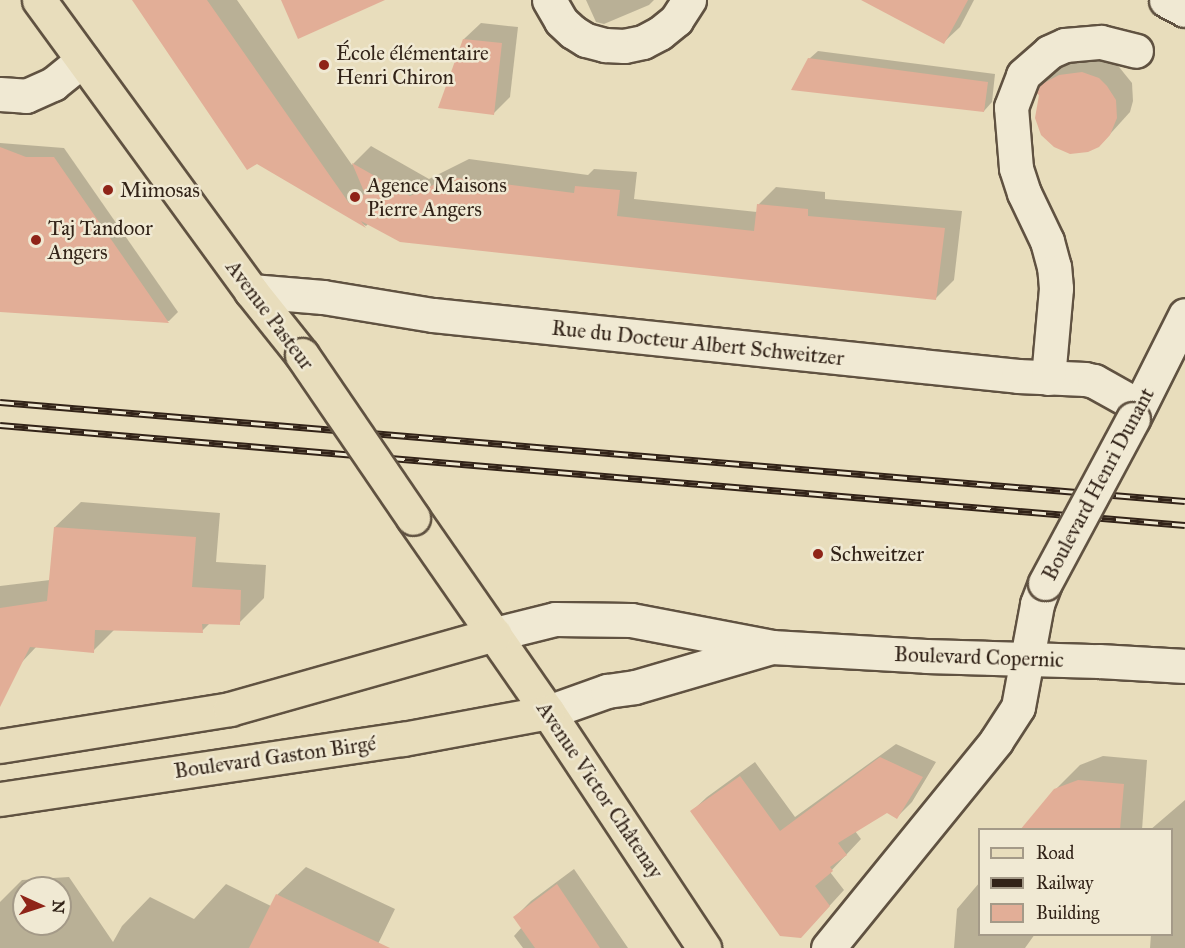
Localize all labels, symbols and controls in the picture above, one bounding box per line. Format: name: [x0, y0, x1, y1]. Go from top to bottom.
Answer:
place label: École élémentaire Henri Chiron: [336, 40, 489, 90]
marker: École élémentaire Henri Chiron: [317, 58, 331, 72]
place label: Agence Maisons Pierre Angers: [367, 172, 507, 222]
place label: Mimosas: [120, 177, 200, 203]
marker: Mimosas: [101, 183, 115, 197]
marker: Agence Maisons Pierre Angers: [348, 190, 362, 204]
place label: Taj Tandoor Angers: [48, 215, 153, 265]
marker: Taj Tandoor Angers: [29, 233, 43, 247]
street label: Avenue Pasteur: [221, 255, 319, 375]
street label: Rue du Docteur Albert Schweitzer: [551, 315, 845, 371]
street label: Boulevard Henri Dunant: [1036, 383, 1160, 585]
place label: Schweitzer: [830, 541, 924, 567]
marker: Schweitzer: [811, 547, 825, 561]
street label: Boulevard Copernic: [894, 641, 1064, 673]
street label: Avenue Victor Châtenay: [531, 697, 669, 883]
street label: Boulevard Gaston Birgé: [172, 730, 378, 784]
legend: [978, 828, 1173, 936]
text: Road: [1036, 842, 1074, 864]
text: Railway: [1036, 872, 1093, 894]
north arrow: [12, 876, 72, 936]
text: N: [49, 900, 68, 914]
text: Building: [1036, 902, 1099, 924]

